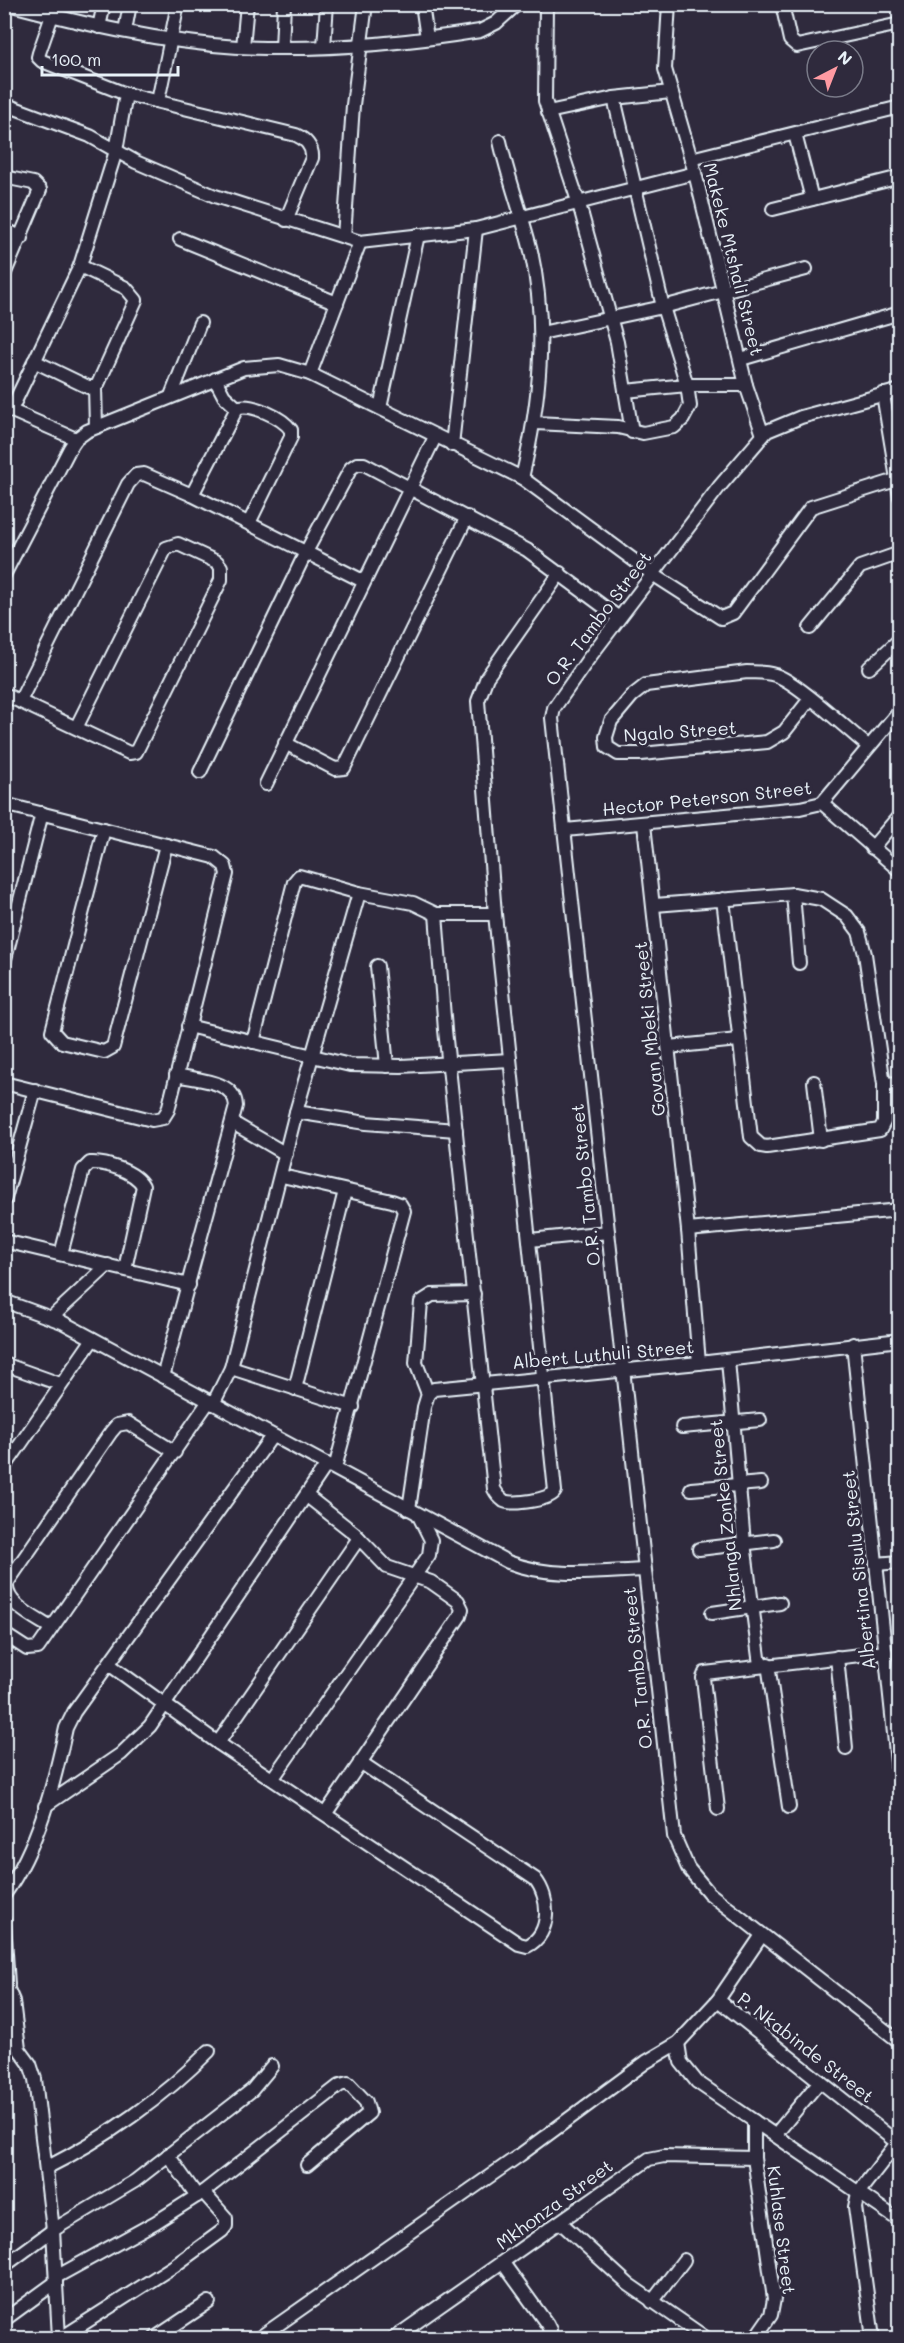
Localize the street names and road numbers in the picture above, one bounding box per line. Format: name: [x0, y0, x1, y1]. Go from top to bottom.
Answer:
street label: Makeke Mtshali Street: [698, 160, 770, 358]
street label: O.R. Tambo Street: [539, 546, 657, 690]
street label: Ngalo Street: [623, 715, 737, 747]
street label: Hector Peterson Street: [601, 775, 813, 821]
street label: Govan Mbeki Street: [628, 940, 670, 1118]
street label: O.R. Tambo Street: [565, 1103, 605, 1267]
street label: Albert Luthuli Street: [511, 1334, 695, 1374]
street label: Nhlanga Zonke Street: [703, 1418, 747, 1612]
street label: Albertina Sisulu Street: [836, 1469, 880, 1671]
street label: O.R. Tambo Street: [617, 1586, 657, 1750]
street label: P. Nkabinde Street: [733, 1986, 879, 2108]
street label: Mkhonza Street: [491, 2153, 617, 2255]
street label: Kuhlase Street: [762, 2164, 802, 2296]

